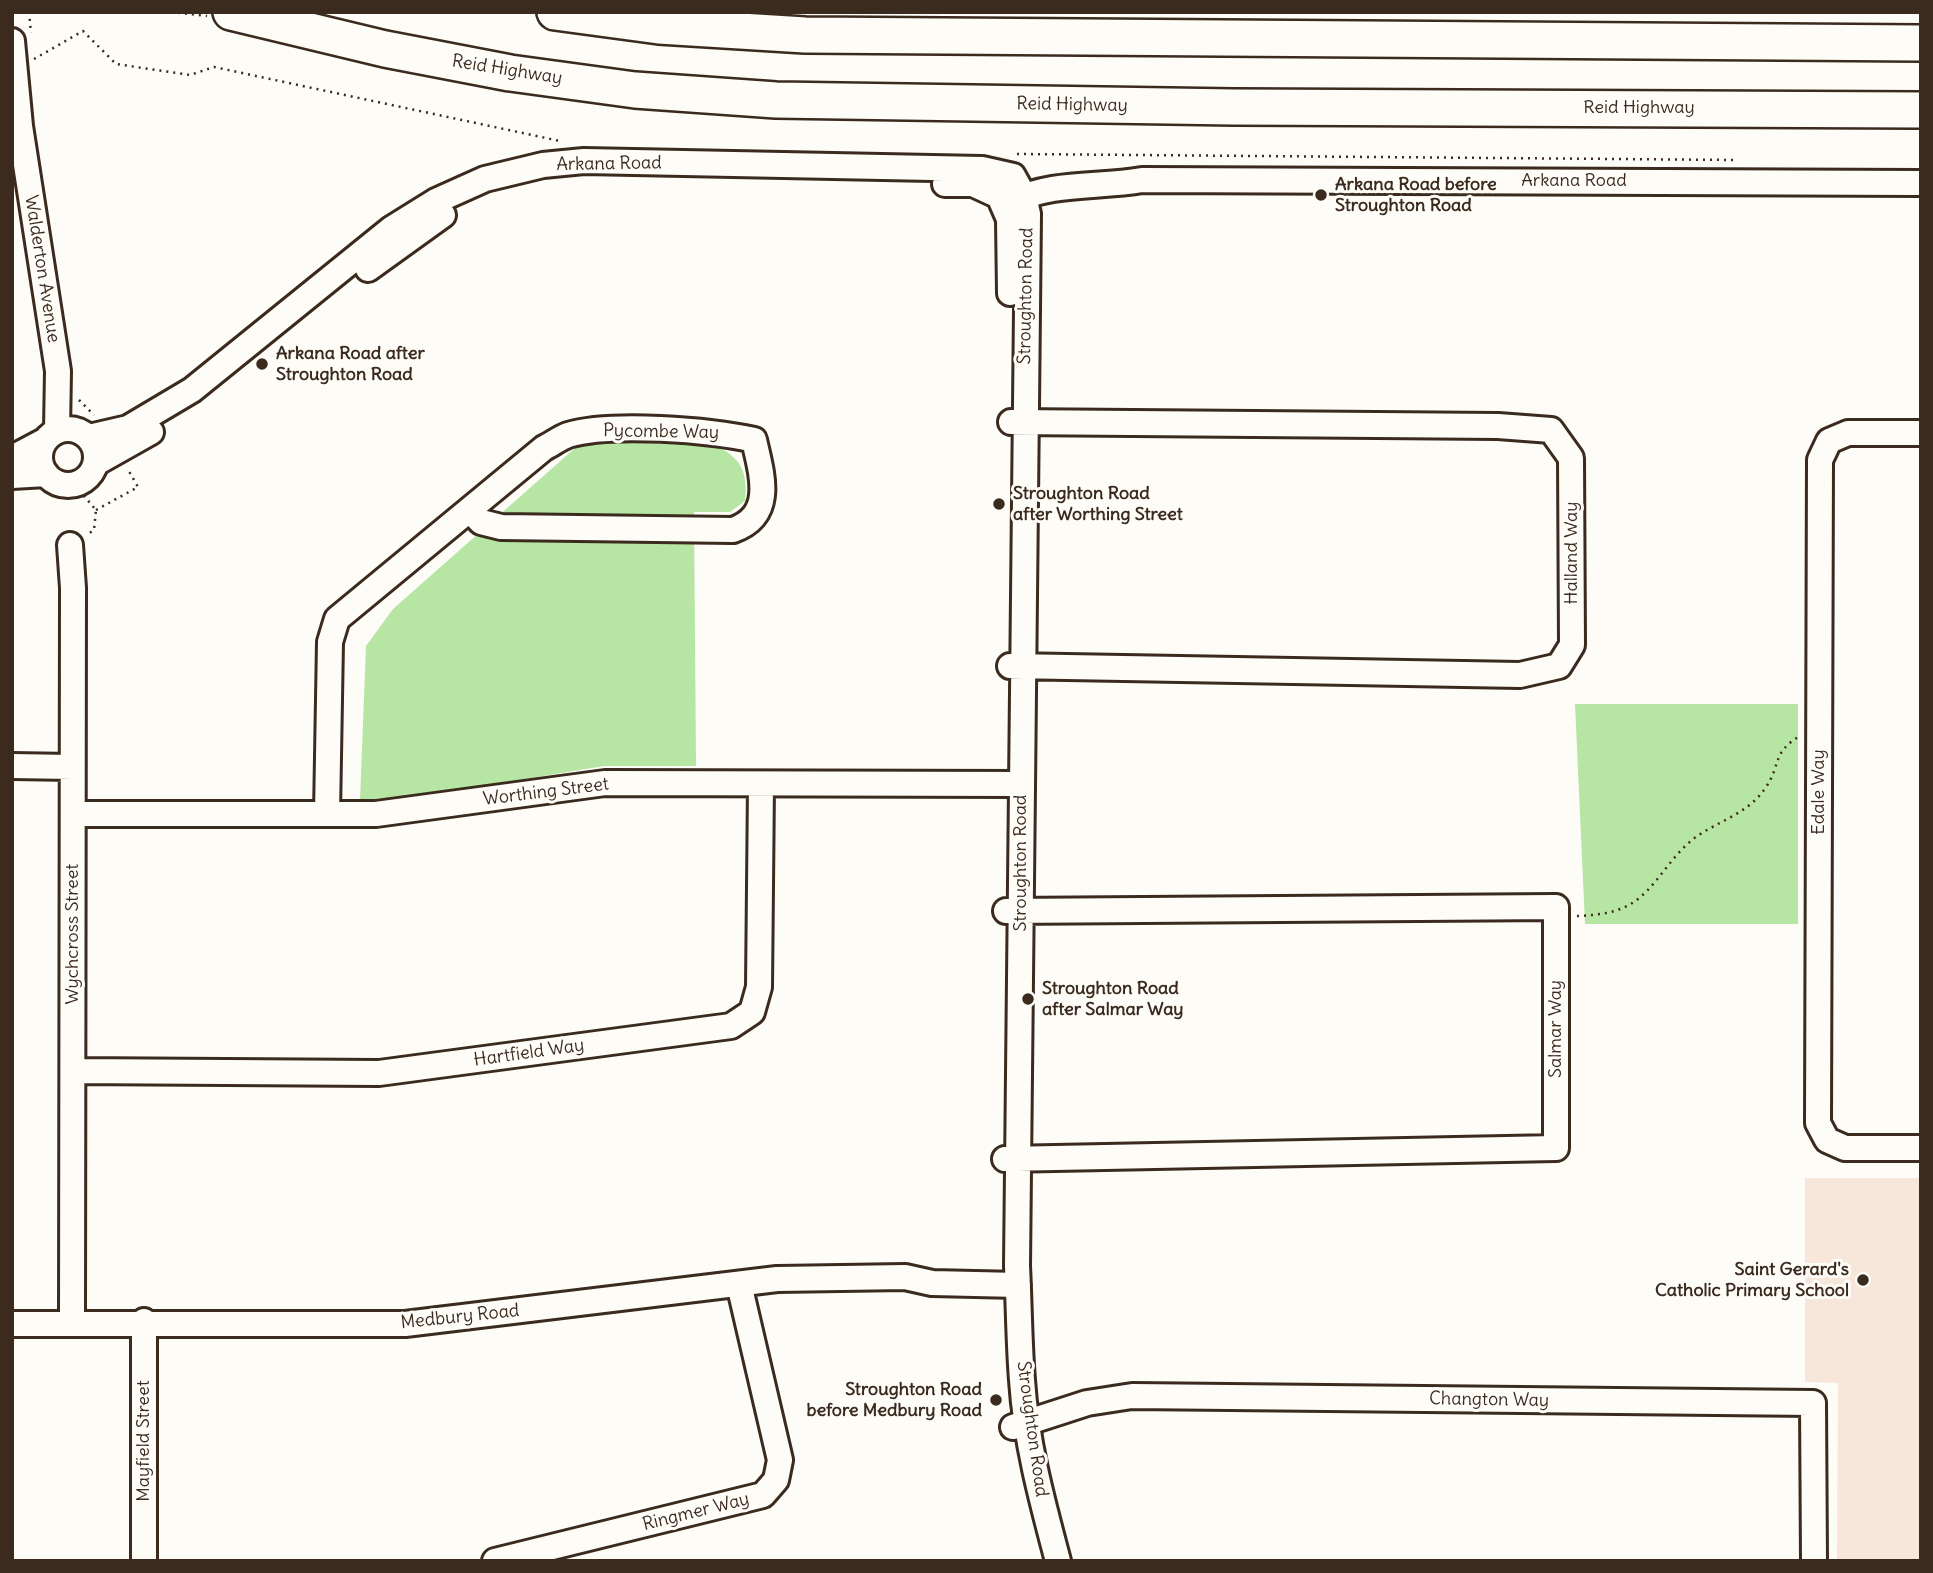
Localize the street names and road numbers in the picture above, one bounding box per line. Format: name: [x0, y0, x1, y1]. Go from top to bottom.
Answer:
street label: Reid Highway: [450, 51, 564, 89]
street label: Reid Highway: [1016, 93, 1128, 117]
street label: Reid Highway: [1583, 97, 1695, 119]
street label: Arkana Road: [556, 152, 662, 176]
street label: Arkana Road: [1521, 170, 1627, 192]
street label: Walderton Avenue: [20, 194, 64, 344]
street label: Stroughton Road: [1014, 227, 1038, 365]
street label: Pycombe Way: [603, 420, 719, 444]
street label: Halland Way: [1561, 501, 1583, 605]
street label: Edale Way: [1808, 749, 1830, 835]
street label: Worthing Street: [482, 774, 610, 810]
street label: Stroughton Road: [1010, 795, 1032, 931]
street label: Wychcross Street: [62, 864, 84, 1004]
street label: Salmar Way: [1545, 980, 1567, 1078]
street label: Hartfield Way: [472, 1035, 586, 1071]
street label: Medbury Road: [400, 1300, 520, 1334]
street label: Stroughton Road: [1012, 1360, 1052, 1498]
street label: Mayfield Street: [133, 1380, 155, 1502]
street label: Changton Way: [1429, 1388, 1549, 1412]
street label: Ringmer Way: [640, 1488, 752, 1536]

